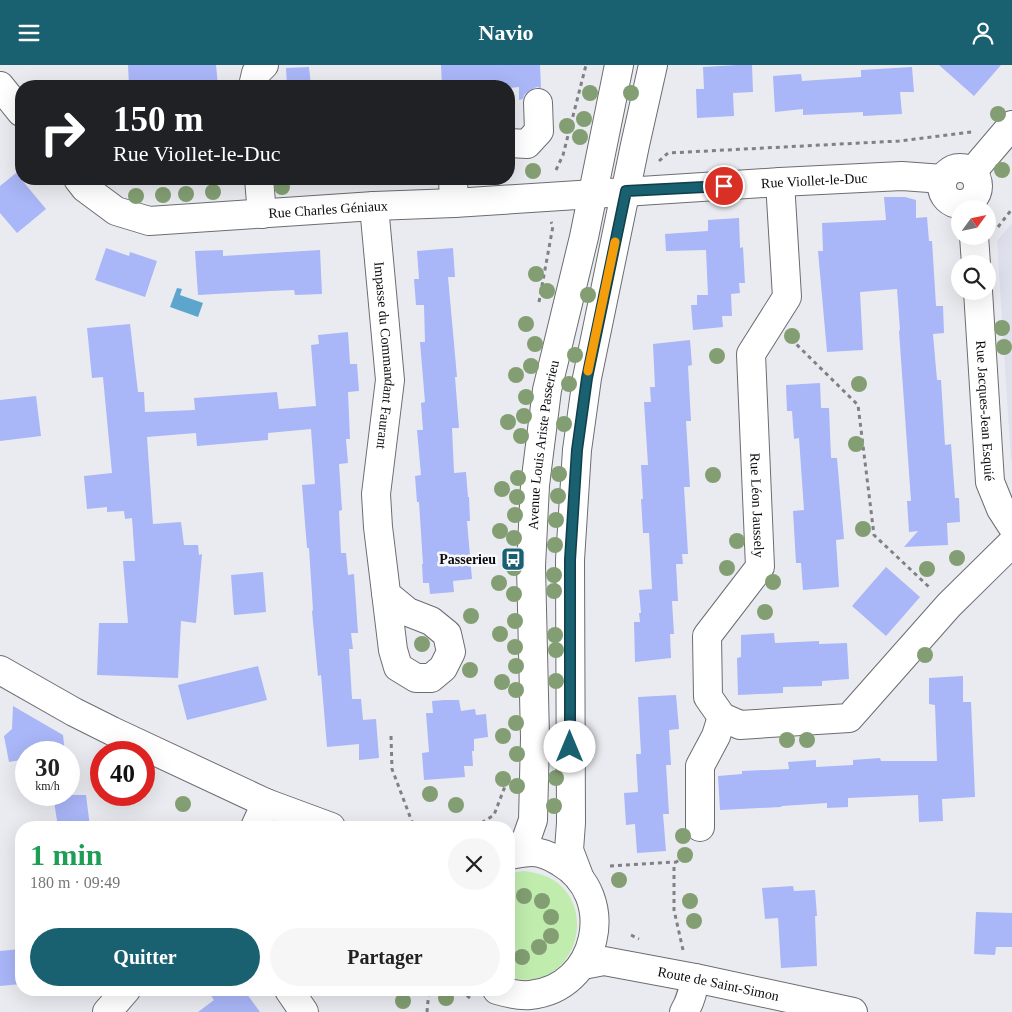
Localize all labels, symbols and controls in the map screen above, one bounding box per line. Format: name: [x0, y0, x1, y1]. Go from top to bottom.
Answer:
icon: menu: [15, 19, 43, 47]
icon: person: [969, 19, 997, 47]
text: Navio: [479, 20, 534, 45]
icon: right: [30, 100, 95, 165]
text: 150 m: [113, 100, 203, 139]
text: Rue Viollet-le-Duc: [113, 141, 281, 166]
pin: [703, 165, 745, 207]
street label: Rue Viollet-le-Duc: [761, 170, 868, 191]
icon: arrive: [710, 172, 738, 200]
street label: Rue Charles Géniaux: [268, 198, 388, 221]
north arrow: [951, 200, 996, 245]
map controls: [951, 200, 996, 300]
button: search: [951, 255, 996, 300]
street label: Impasse du Commandant Faurant: [372, 261, 398, 450]
street label: Rue Jacques-Jean Esquié: [974, 340, 997, 482]
street label: Avenue Louis Ariste Passerieu: [525, 358, 561, 530]
street label: Rue Léon Jaussely: [748, 452, 767, 558]
bus stop icon: Passerieu: [500, 546, 526, 572]
place label: Passerieu: [439, 552, 496, 567]
position arrow: [543, 720, 595, 772]
speed limit sign: 40: [90, 741, 155, 806]
text: 30: [35, 754, 60, 781]
text: km/h: [35, 779, 60, 793]
text: 1 min: [30, 838, 103, 871]
button: close: [448, 838, 500, 890]
text: 180 m · 09:49: [30, 874, 120, 891]
button: Quitter: [30, 928, 260, 986]
button: Partager: [270, 928, 500, 986]
street label: Route de Saint-Simon: [656, 964, 781, 1003]

